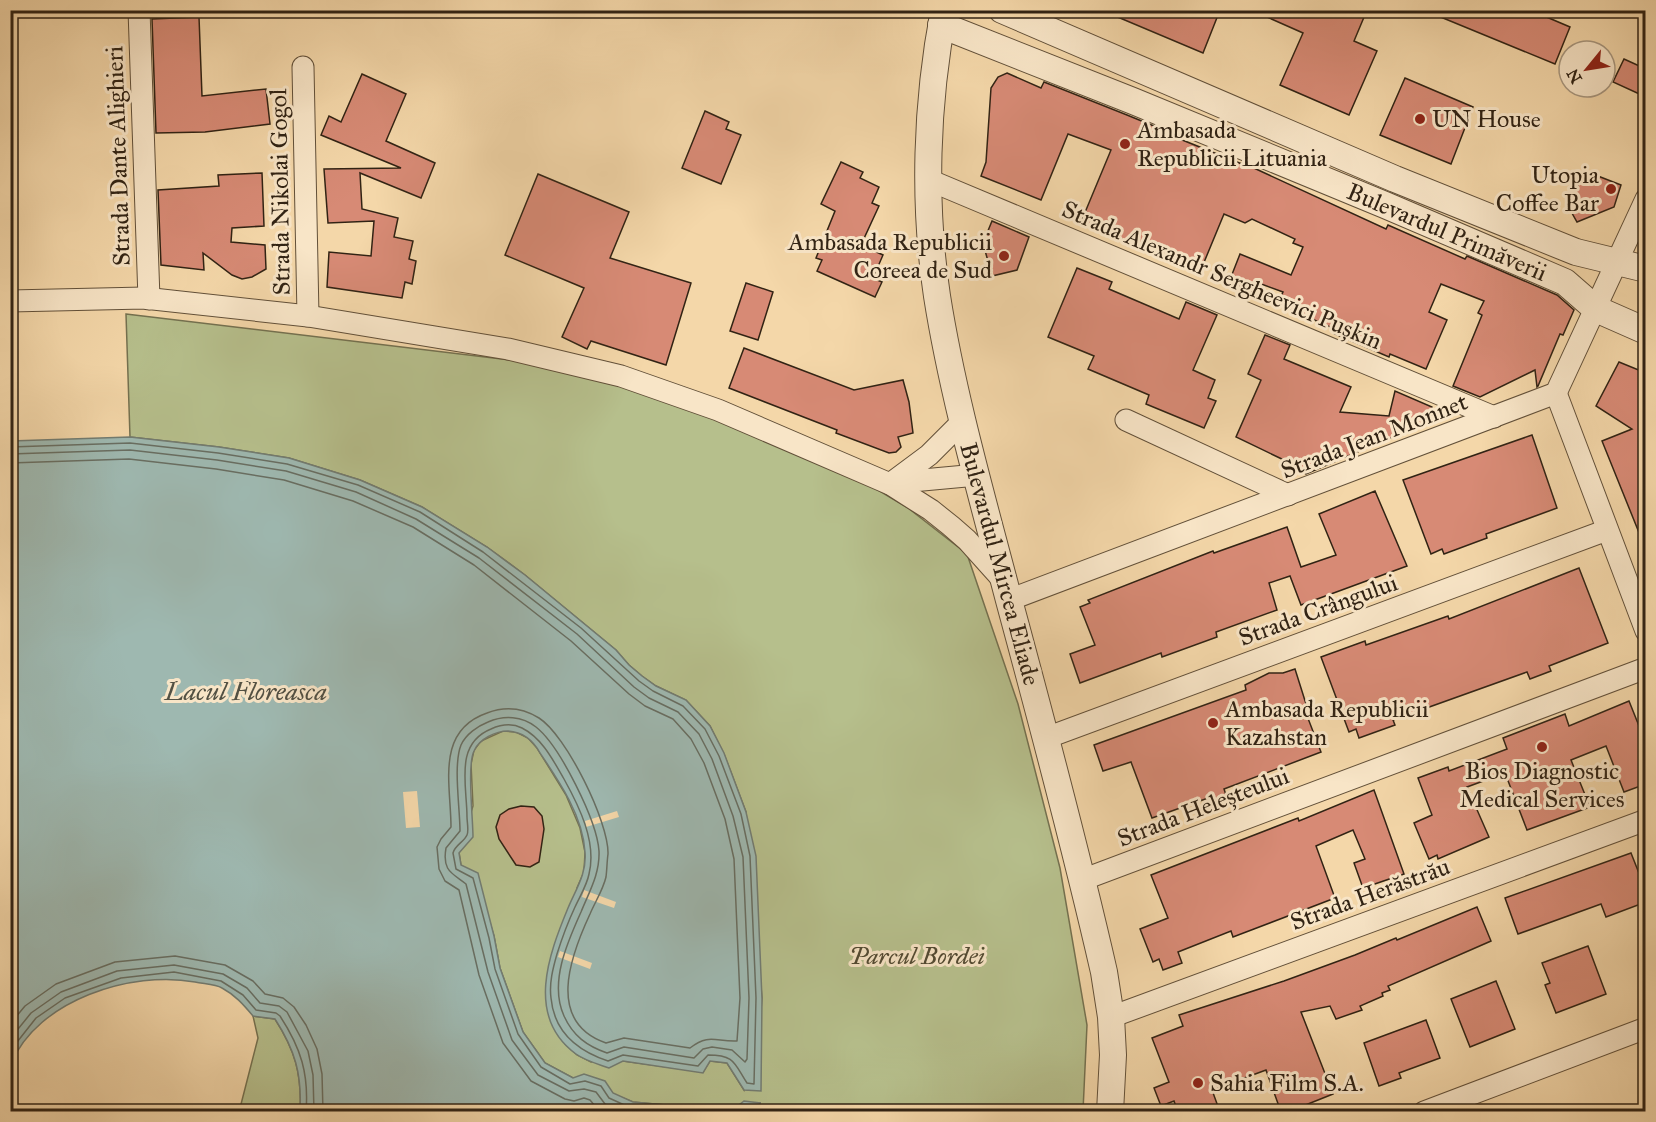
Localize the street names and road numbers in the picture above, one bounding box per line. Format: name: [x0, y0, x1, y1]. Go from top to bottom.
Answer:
street label: Strada Dante Alighieri: [99, 45, 137, 267]
street label: Strada Nikolai Gogol: [263, 88, 297, 296]
street label: Bulevardul Primăverii: [1342, 176, 1552, 288]
street label: Strada Alexandr Sergheevici Pușkin: [1058, 194, 1386, 356]
street label: Strada Jean Monnet: [1276, 386, 1472, 485]
street label: Bulevardul Mircea Eliade: [953, 439, 1047, 689]
street label: Strada Crângului: [1234, 567, 1402, 653]
street label: Strada Heleșteului: [1113, 760, 1293, 854]
street label: Strada Herăstrău: [1286, 851, 1454, 937]

